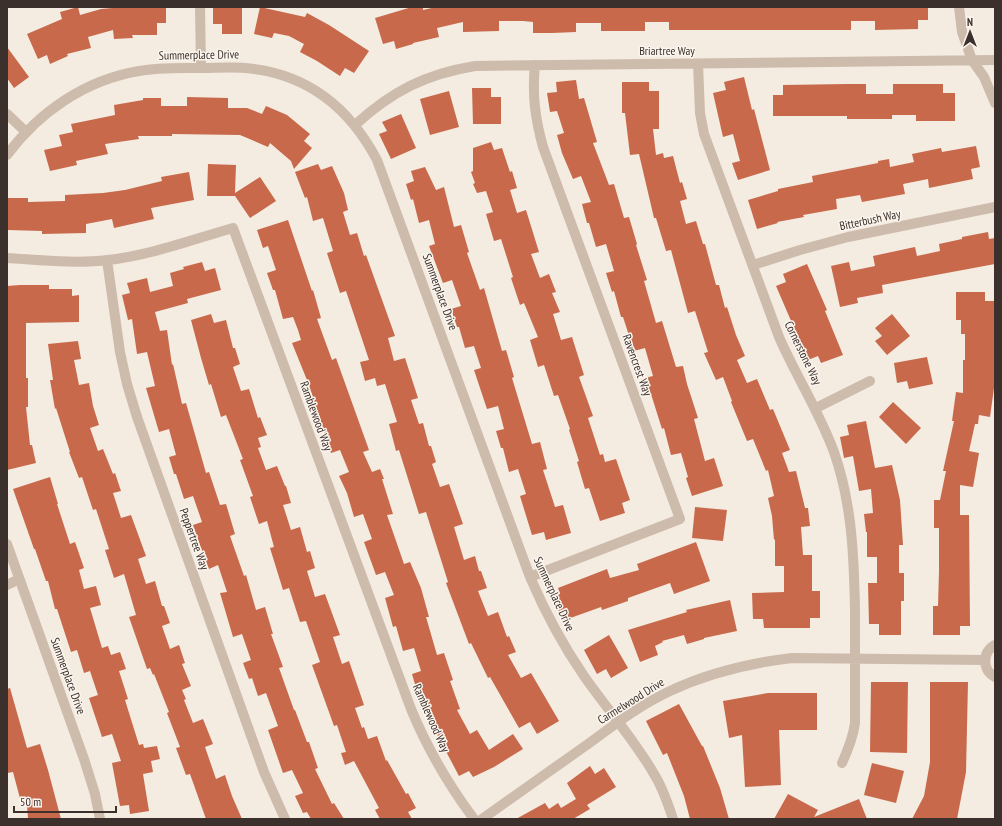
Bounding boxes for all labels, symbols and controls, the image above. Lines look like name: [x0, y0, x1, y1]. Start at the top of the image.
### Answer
north arrow: [950, 12, 990, 52]
text: N: [967, 15, 973, 29]
street label: Briartree Way: [639, 43, 695, 58]
street label: Summerplace Drive: [159, 46, 239, 63]
street label: Bitterbush Way: [838, 206, 902, 233]
street label: Summerplace Drive: [420, 251, 461, 332]
street label: Cornerstone Way: [782, 318, 826, 388]
street label: Ravencrest Way: [619, 332, 656, 398]
street label: Ramblewood Way: [297, 379, 336, 453]
street label: Peppertree Way: [176, 506, 213, 572]
street label: Summerplace Drive: [531, 554, 578, 633]
street label: Summerplace Drive: [48, 635, 89, 716]
street label: Carmelwood Drive: [595, 674, 667, 727]
street label: Ramblewood Way: [410, 681, 453, 755]
scale bar: [14, 788, 116, 814]
text: 50 m: [20, 794, 41, 809]

